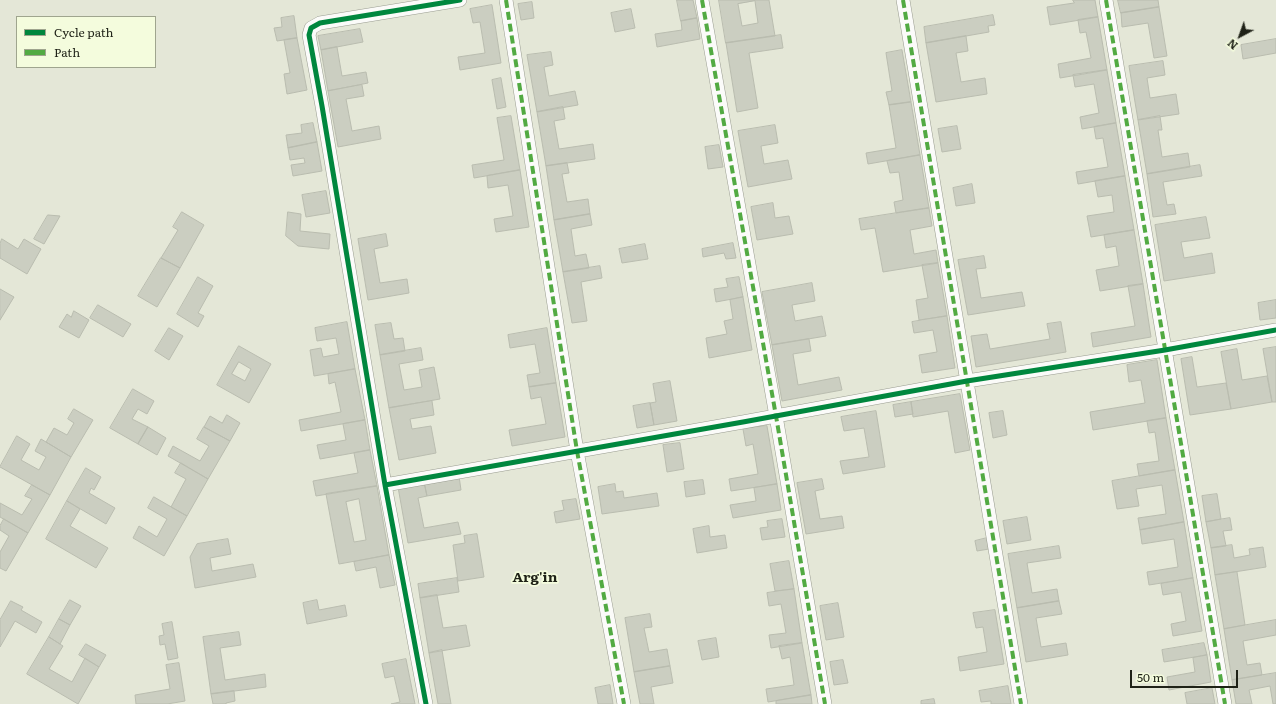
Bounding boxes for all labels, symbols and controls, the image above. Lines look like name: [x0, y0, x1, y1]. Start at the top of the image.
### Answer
legend: [16, 16, 156, 68]
north arrow: [1220, 16, 1260, 56]
text: Cycle path: [54, 23, 114, 41]
text: N: [1223, 36, 1241, 54]
text: Path: [54, 43, 80, 61]
district label: Arg'in: [513, 570, 557, 586]
scale bar: [1132, 662, 1240, 688]
text: 50 m: [1137, 668, 1164, 686]

